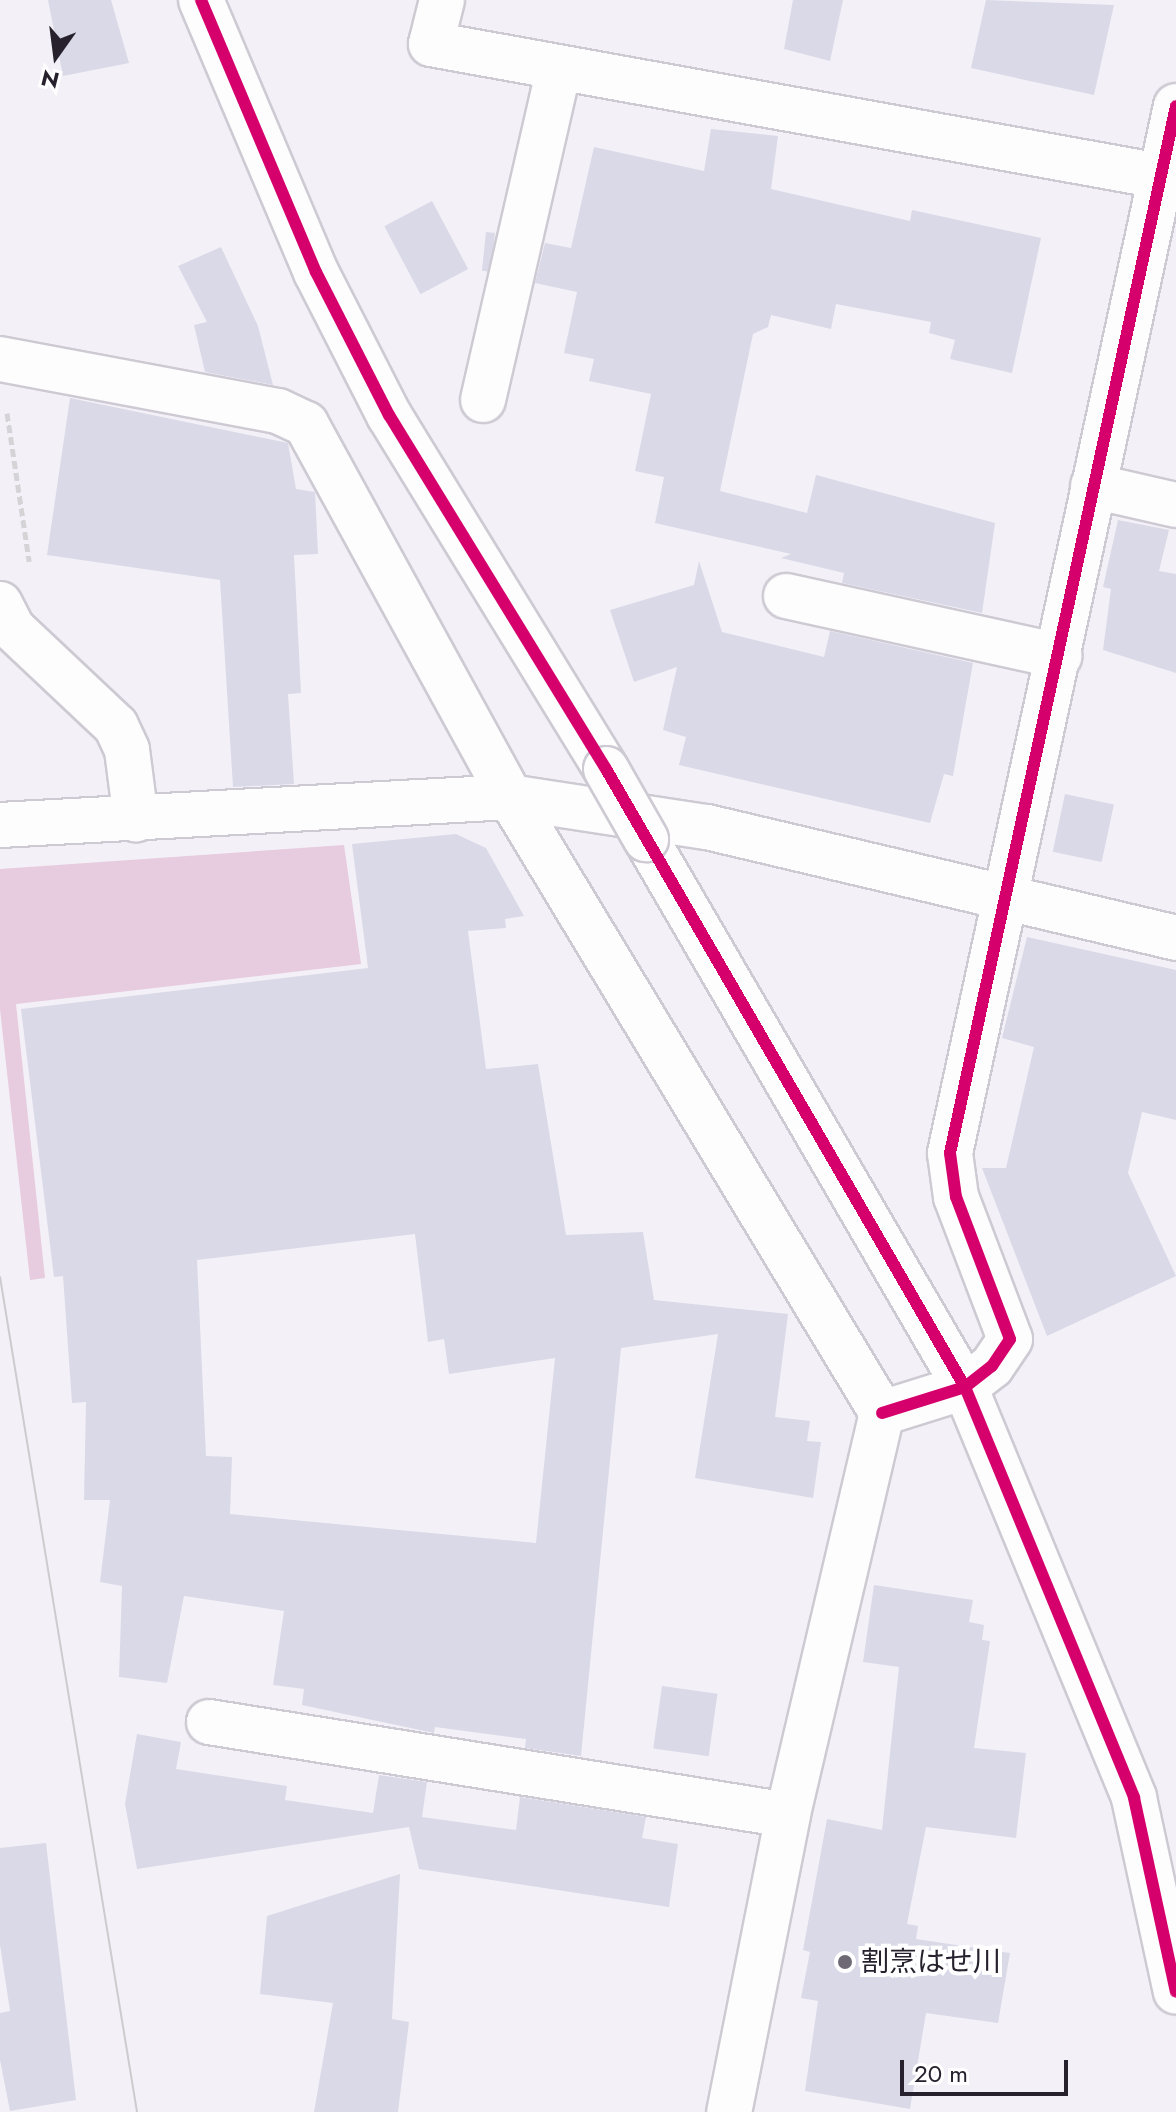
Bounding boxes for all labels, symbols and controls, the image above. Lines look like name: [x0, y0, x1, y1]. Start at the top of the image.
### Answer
north arrow: [16, 16, 96, 96]
text: N: [38, 62, 63, 97]
place label: 割烹はせ川: [861, 1945, 1001, 1979]
marker: 割烹はせ川: [836, 1953, 854, 1971]
scale bar: [904, 2044, 1072, 2094]
text: 20 m: [914, 2056, 968, 2091]

